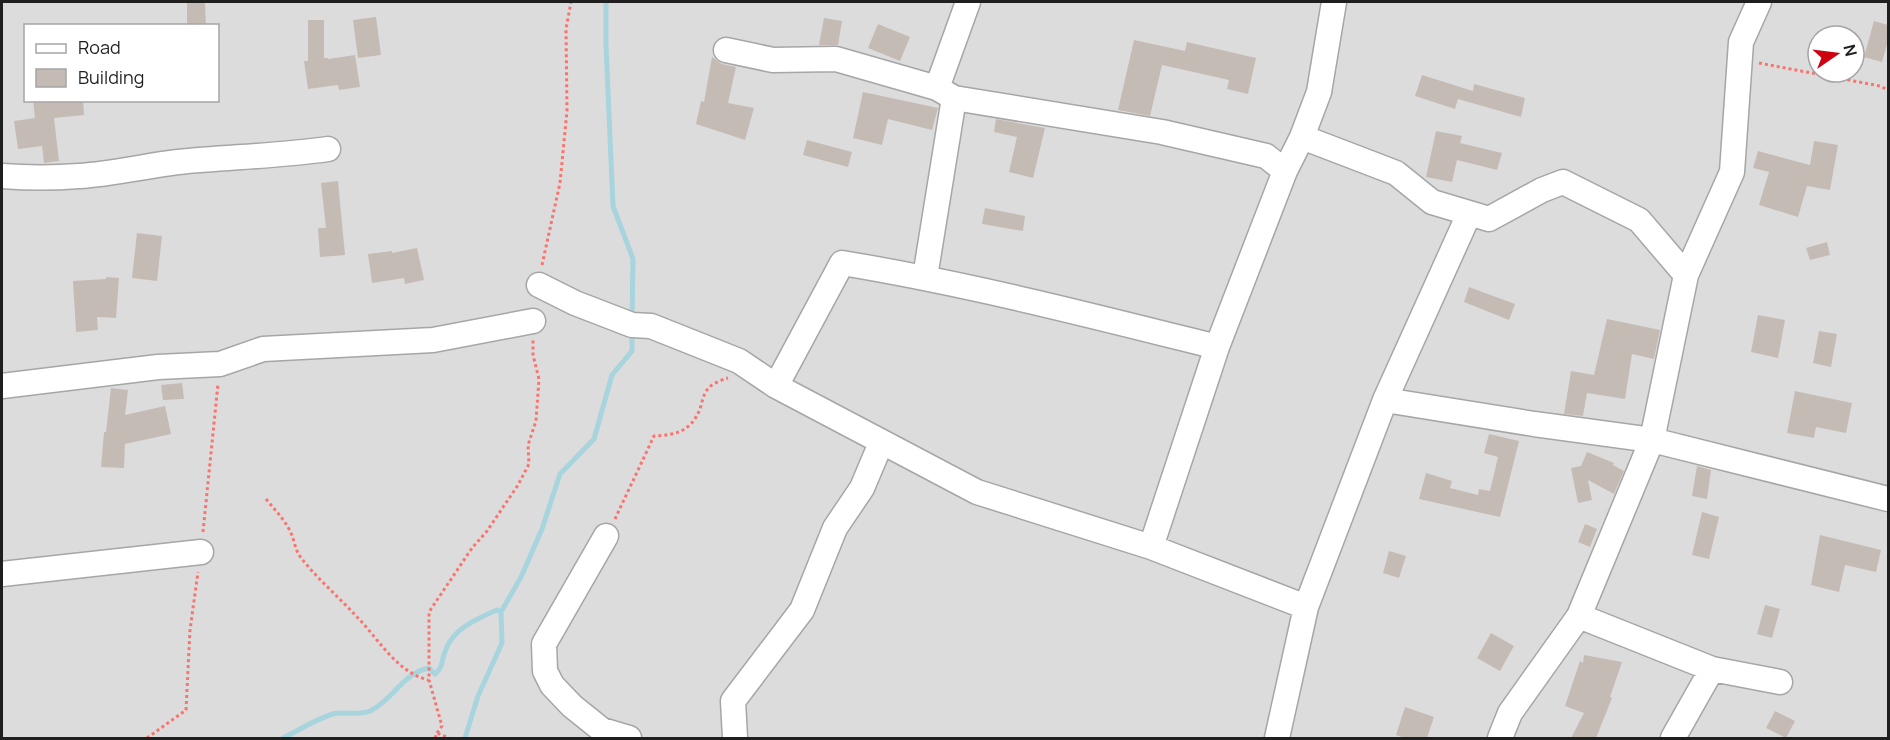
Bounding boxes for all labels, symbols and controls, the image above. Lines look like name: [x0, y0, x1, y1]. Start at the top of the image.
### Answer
legend: [24, 24, 219, 102]
north arrow: [1806, 24, 1866, 84]
text: Road: [78, 35, 121, 59]
text: N: [1838, 42, 1863, 59]
text: Building: [78, 65, 144, 89]

